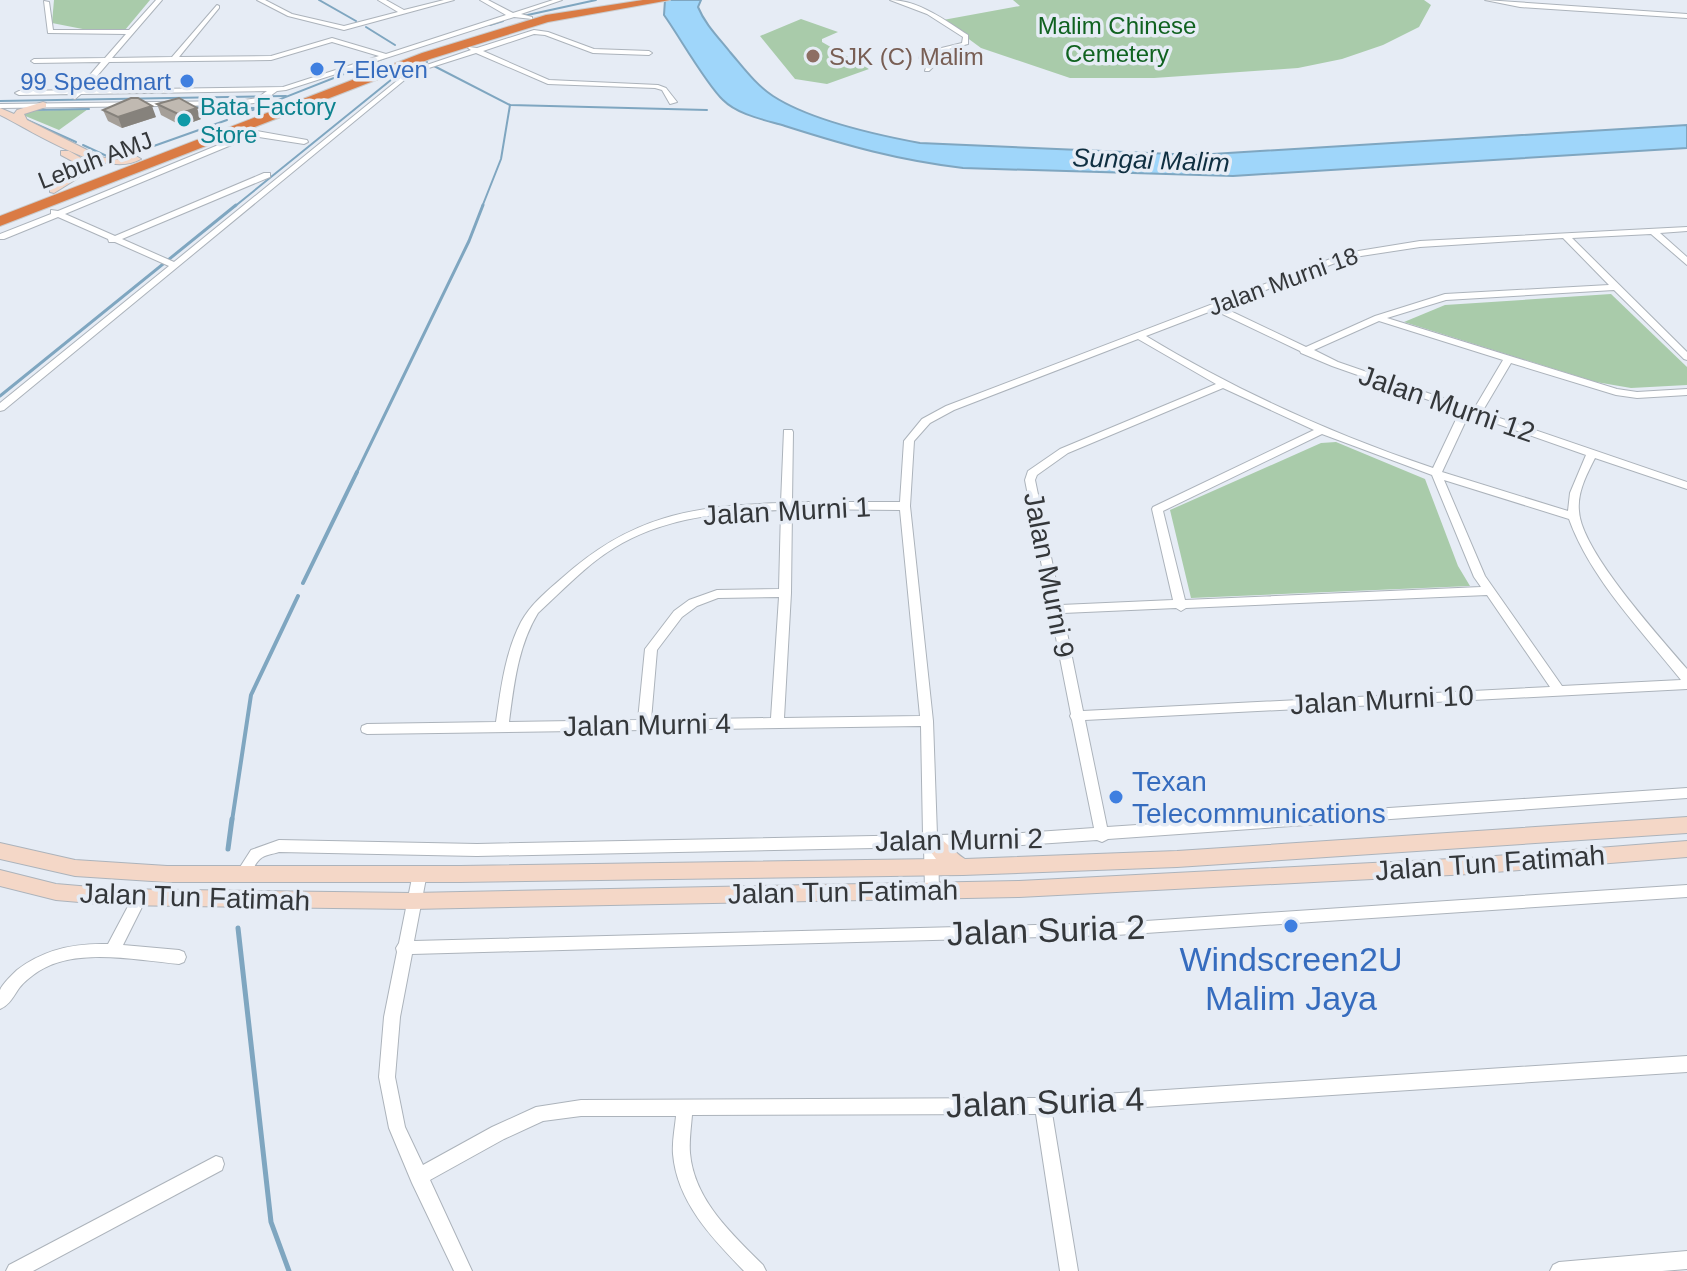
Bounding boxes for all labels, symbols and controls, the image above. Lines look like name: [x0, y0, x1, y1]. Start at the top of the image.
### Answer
park label: Malim Chinese Cemetery: [1038, 12, 1196, 67]
place label: SJK (C) Malim: [829, 43, 984, 70]
marker: SJK (C) Malim: [804, 47, 822, 65]
place label: 7-Eleven: [333, 56, 428, 83]
marker: 7-Eleven: [308, 60, 326, 78]
place label: 99 Speedmart: [20, 68, 171, 95]
marker: 99 Speedmart: [178, 72, 196, 90]
place label: Bata Factory Store: [200, 93, 336, 148]
marker: Bata Factory Store: [175, 111, 193, 129]
street label: Lebuh AMJ: [34, 126, 156, 194]
water label: Sungai Malim: [1072, 142, 1230, 178]
street label: Jalan Murni 18: [1204, 241, 1362, 321]
street label: Jalan Murni 12: [1355, 359, 1539, 449]
street label: Jalan Murni 9: [1018, 490, 1080, 660]
street label: Jalan Murni 1: [702, 491, 872, 531]
street label: Jalan Murni 10: [1289, 680, 1475, 720]
street label: Jalan Murni 4: [563, 708, 731, 742]
place label: Texan Telecommunications: [1132, 766, 1386, 829]
marker: Texan Telecommunications: [1107, 788, 1125, 806]
street label: Jalan Murni 2: [875, 823, 1043, 857]
street label: Jalan Tun Fatimah: [1374, 840, 1606, 886]
street label: Jalan Tun Fatimah: [728, 874, 958, 910]
street label: Jalan Tun Fatimah: [79, 877, 311, 917]
street label: Jalan Suria 2: [946, 908, 1146, 952]
marker: Windscreen2U Malim Jaya: [1282, 917, 1300, 935]
place label: Windscreen2U Malim Jaya: [1180, 940, 1402, 1017]
street label: Jalan Suria 4: [945, 1080, 1145, 1124]

